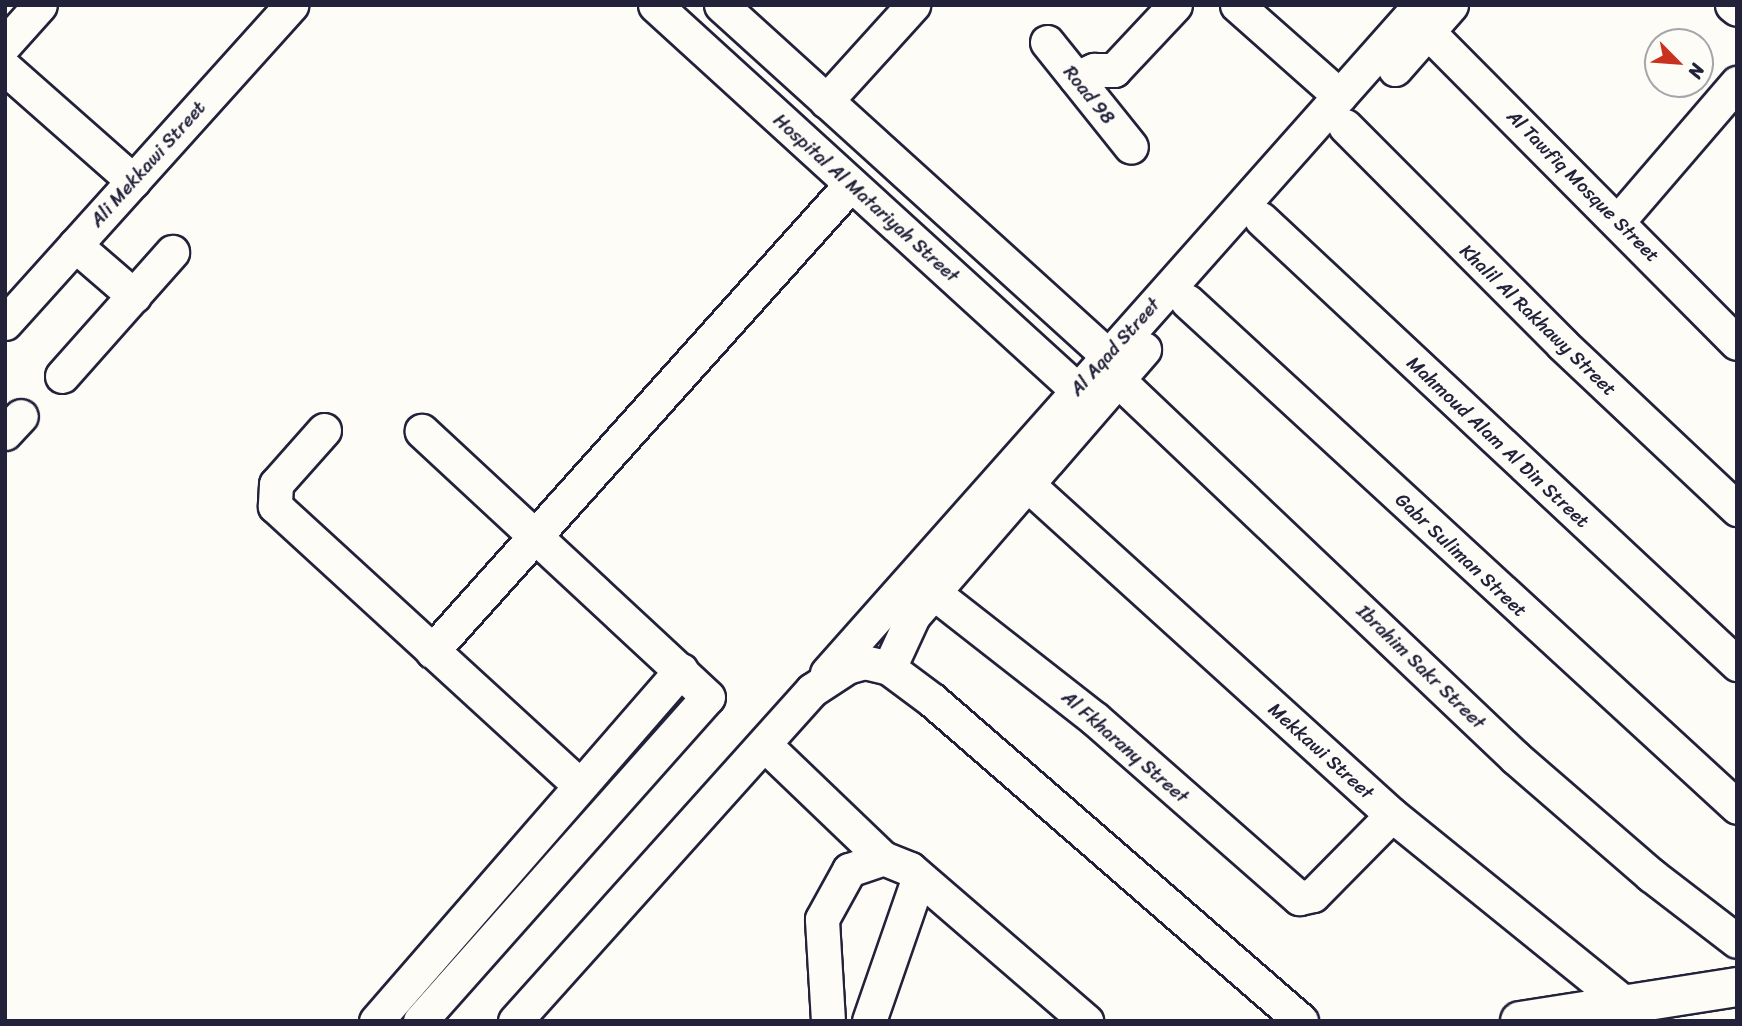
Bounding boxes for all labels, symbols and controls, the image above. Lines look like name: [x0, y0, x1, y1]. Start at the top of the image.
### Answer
north arrow: [1644, 28, 1714, 98]
text: N: [1679, 58, 1714, 84]
street label: Road 98: [1058, 61, 1120, 129]
street label: Ali Mekkawi Street: [85, 96, 211, 232]
street label: Al Tawfiq Mosque Street: [1502, 105, 1664, 267]
street label: Hospital Al Matariyah Street: [768, 108, 964, 288]
street label: Khalil Al Rakhawy Street: [1455, 239, 1621, 401]
street label: Al Aqad Street: [1065, 293, 1165, 401]
street label: Mahmoud Alam Al Din Street: [1402, 351, 1594, 533]
street label: Gabr Suliman Street: [1390, 488, 1532, 622]
street label: Ibrahim Sakr Street: [1352, 600, 1490, 734]
street label: Al Fkharany Street: [1057, 686, 1193, 808]
street label: Mekkawi Street: [1264, 698, 1378, 804]

